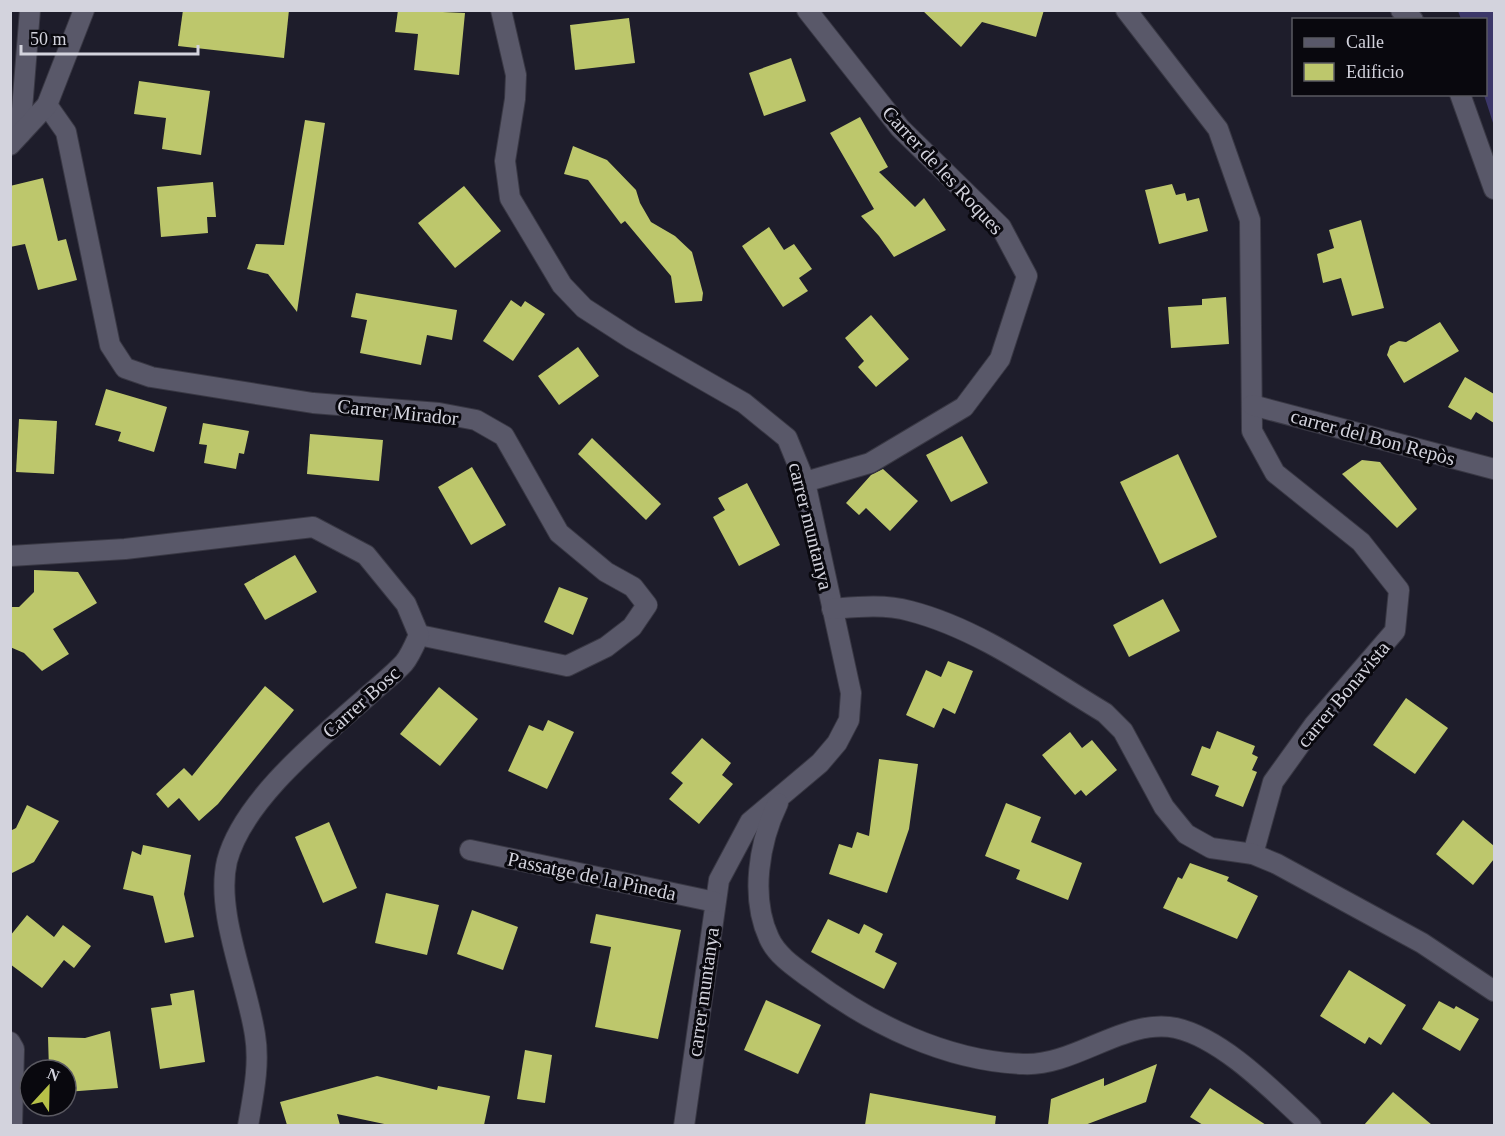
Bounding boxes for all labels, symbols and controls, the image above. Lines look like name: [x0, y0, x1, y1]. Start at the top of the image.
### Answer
scale bar: [21, 18, 198, 56]
legend: [1292, 18, 1487, 96]
text: 50 m: [30, 29, 67, 49]
text: Calle: [1346, 32, 1384, 52]
text: Edificio: [1346, 62, 1404, 82]
street label: Carrer de les Roques: [877, 101, 1008, 239]
street label: Carrer Mirador: [336, 395, 460, 429]
street label: carrer del Bon Repòs: [1288, 404, 1458, 471]
street label: carrer muntanya: [784, 460, 837, 592]
street label: carrer Bonavista: [1292, 636, 1394, 751]
street label: Carrer Bosc: [318, 662, 404, 742]
street label: Passatge de la Pineda: [506, 847, 678, 906]
street label: carrer muntanya: [683, 926, 724, 1058]
north arrow: [18, 1058, 78, 1118]
text: N: [45, 1065, 62, 1085]

